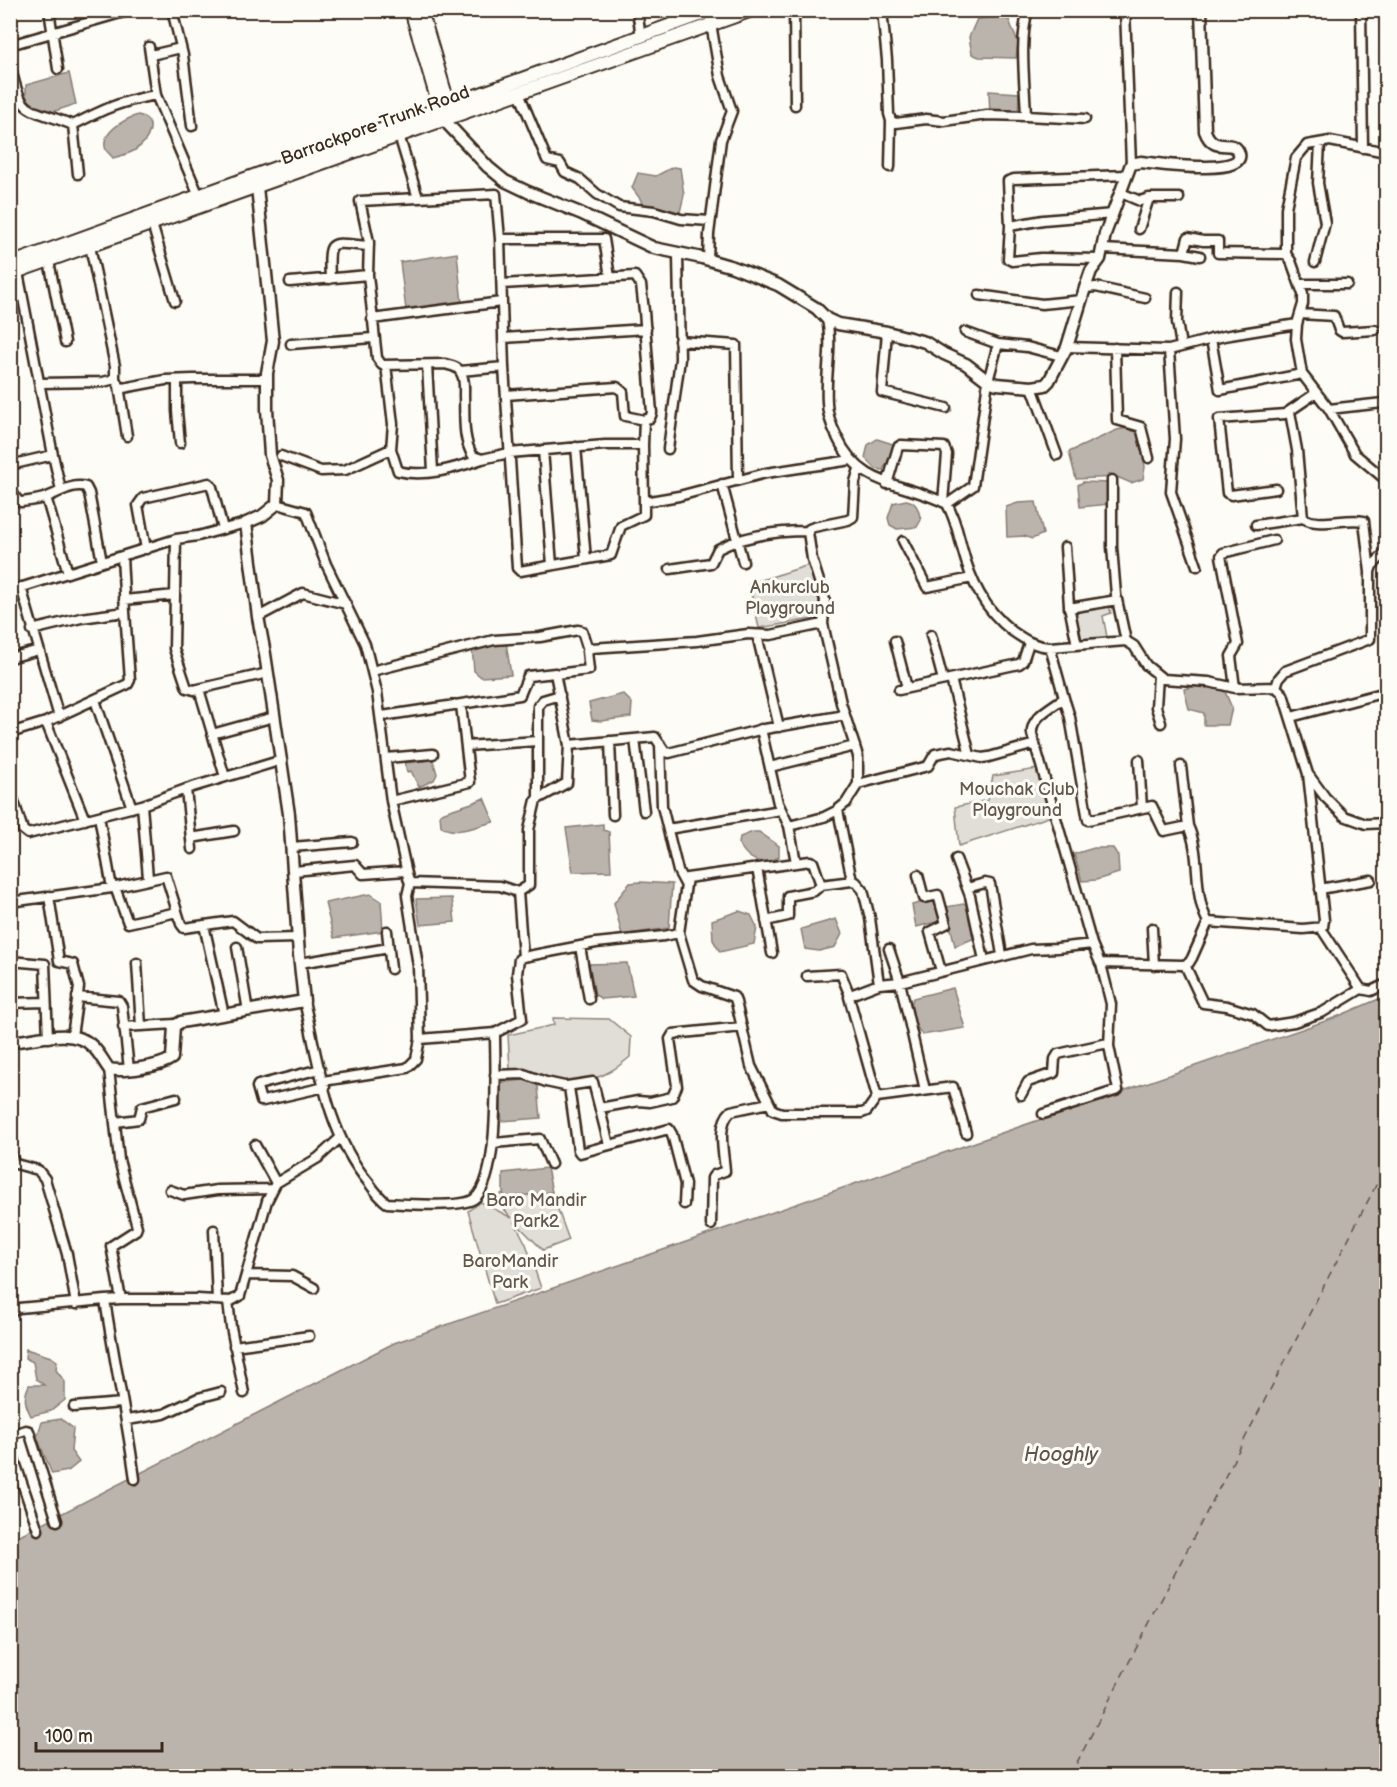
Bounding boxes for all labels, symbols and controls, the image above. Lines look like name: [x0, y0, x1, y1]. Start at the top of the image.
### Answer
street label: Barrackpore Trunk Road: [278, 82, 472, 169]
park label: Ankurclub Playground: [745, 577, 835, 619]
park label: Mouchak Club Playground: [959, 779, 1075, 821]
park label: Baro Mandir Park2: [486, 1190, 587, 1232]
park label: BaroMandir Park: [462, 1251, 558, 1293]
water label: Hooghly: [1024, 1443, 1099, 1467]
scale bar: [36, 1715, 162, 1753]
text: 100 m: [45, 1726, 93, 1747]

